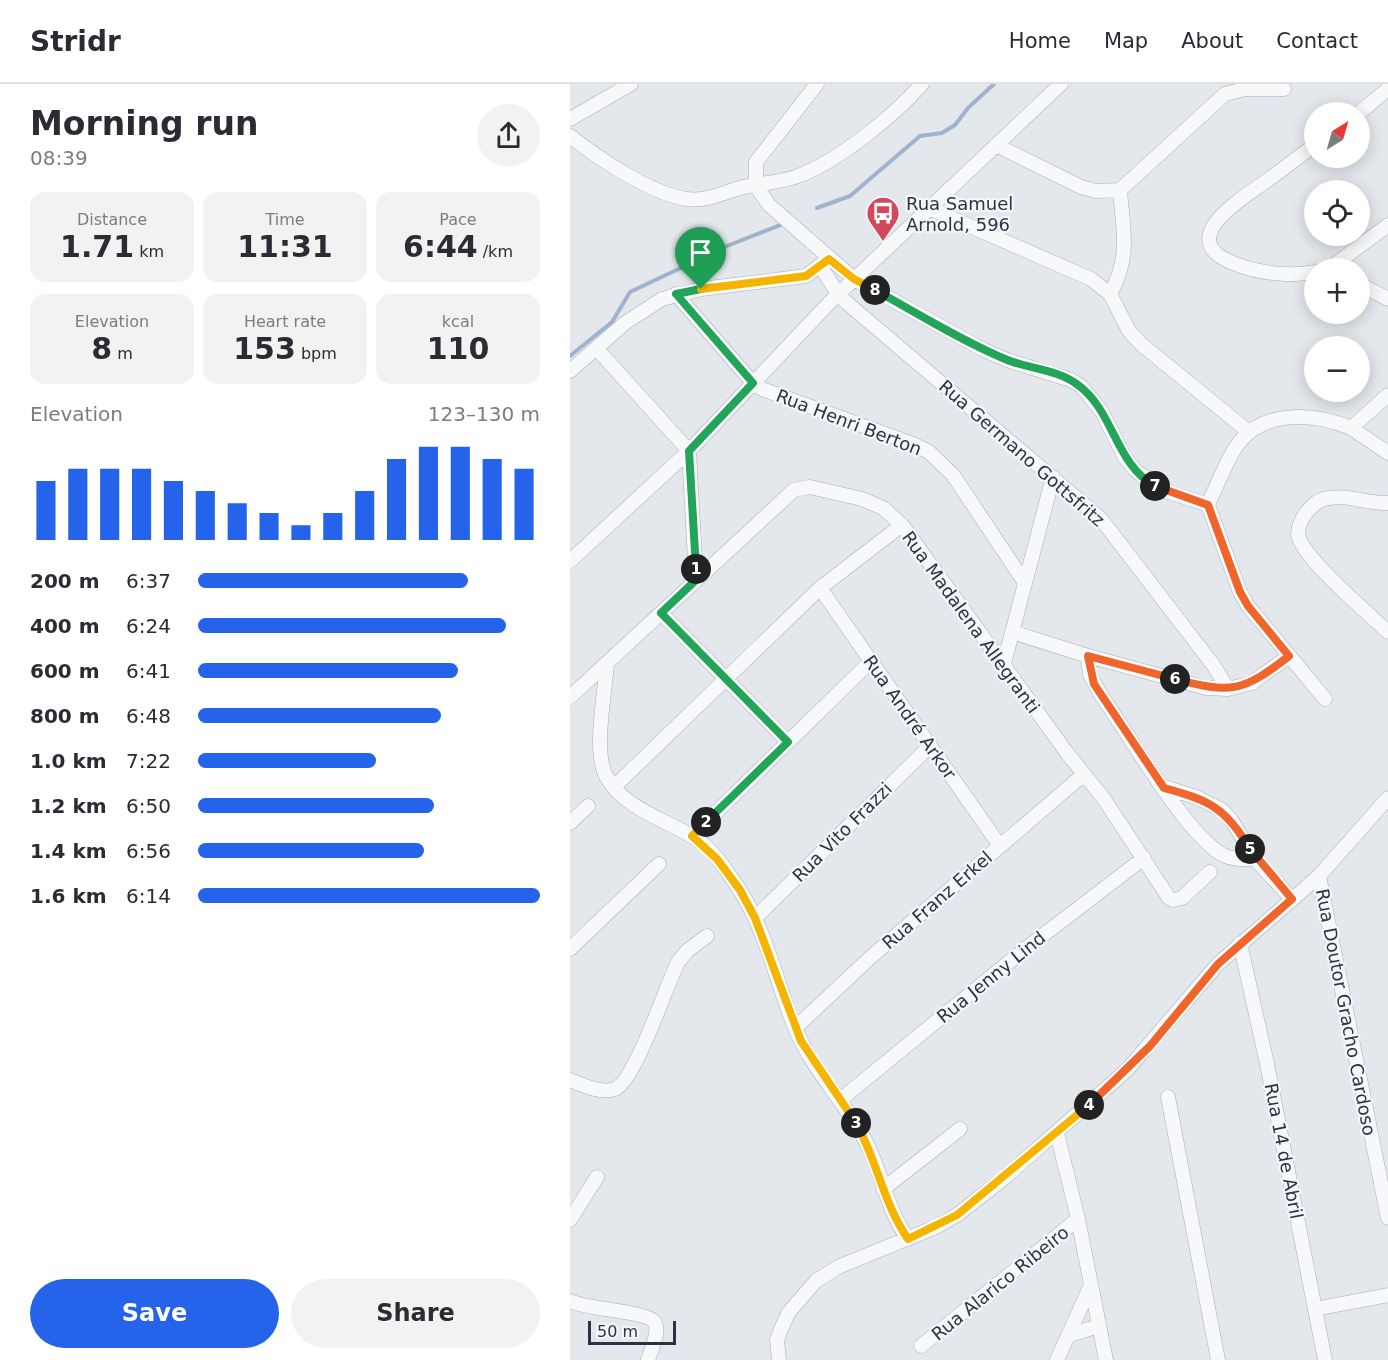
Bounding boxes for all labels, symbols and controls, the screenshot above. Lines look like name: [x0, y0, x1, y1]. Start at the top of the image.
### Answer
text: Stridr: [30, 25, 121, 58]
text: Home: [1009, 29, 1071, 53]
text: Map: [1104, 29, 1148, 53]
text: About: [1181, 29, 1243, 53]
text: Contact: [1276, 29, 1358, 53]
north arrow: [1304, 102, 1370, 168]
map controls: [1304, 102, 1370, 402]
text: Morning run: [30, 104, 258, 143]
button: share: [477, 104, 540, 167]
text: 08:39: [30, 146, 88, 170]
button: locate: [1304, 180, 1370, 246]
place label: Rua Samuel Arnold, 596: [906, 193, 1013, 235]
bus stop icon: Rua Samuel Arnold, 596: [865, 195, 901, 242]
text: Distance: [77, 210, 147, 229]
text: Time: [265, 210, 305, 229]
text: Pace: [439, 210, 477, 229]
pin: [675, 227, 726, 289]
text: 1.71: [60, 229, 134, 264]
text: 11:31: [237, 229, 333, 264]
text: 6:44: [403, 229, 478, 264]
icon: arrive: [684, 236, 717, 269]
text: km: [134, 242, 164, 261]
text: /km: [478, 242, 513, 261]
button: +: [1304, 258, 1370, 324]
pin: 8: [860, 275, 890, 305]
text: 8: [869, 280, 881, 299]
text: Elevation: [75, 312, 149, 331]
text: Heart rate: [244, 312, 326, 331]
text: kcal: [442, 312, 474, 331]
text: 8: [91, 331, 112, 366]
text: 153: [233, 331, 296, 366]
text: 110: [427, 331, 489, 366]
button: −: [1304, 336, 1370, 402]
text: m: [112, 344, 133, 363]
text: bpm: [296, 344, 337, 363]
street label: Rua Germano Gottsfritz: [935, 375, 1109, 531]
street label: Rua Henri Berton: [773, 385, 925, 459]
text: Elevation: [30, 402, 123, 426]
text: 123–130 m: [428, 402, 540, 426]
pin: 7: [1140, 471, 1170, 501]
text: 7: [1149, 476, 1161, 495]
street label: Rua Madalena Allegranti: [898, 527, 1044, 717]
pin: 1: [681, 554, 711, 584]
text: 1: [690, 559, 702, 578]
text: 200 m: [30, 569, 100, 593]
text: 6:37: [126, 569, 171, 593]
text: 400 m: [30, 614, 100, 638]
text: 6:24: [126, 614, 171, 638]
street label: Rua André Arkor: [859, 651, 961, 784]
text: 600 m: [30, 659, 100, 683]
text: 6:41: [126, 659, 171, 683]
pin: 6: [1160, 664, 1190, 694]
text: 6: [1169, 669, 1181, 688]
text: 800 m: [30, 704, 100, 728]
text: 6:48: [126, 704, 171, 728]
text: 1.0 km: [30, 749, 107, 773]
text: 7:22: [126, 749, 171, 773]
street label: Rua Vito Frazzi: [788, 778, 896, 886]
text: 1.2 km: [30, 794, 107, 818]
text: 6:50: [126, 794, 171, 818]
pin: 2: [691, 807, 721, 837]
text: 2: [700, 812, 712, 831]
pin: 5: [1235, 834, 1265, 864]
text: 1.4 km: [30, 839, 107, 863]
text: 6:56: [126, 839, 171, 863]
text: 5: [1244, 839, 1256, 858]
street label: Rua Franz Erkel: [878, 847, 996, 953]
text: 1.6 km: [30, 884, 107, 908]
text: 6:14: [126, 884, 171, 908]
street label: Rua Doutor Gracho Cardoso: [1312, 887, 1380, 1137]
street label: Rua Jenny Lind: [933, 927, 1049, 1027]
street label: Rua 14 de Abril: [1261, 1081, 1307, 1221]
pin: 4: [1074, 1090, 1104, 1120]
text: 4: [1083, 1095, 1095, 1114]
pin: 3: [841, 1108, 871, 1138]
text: 3: [850, 1113, 862, 1132]
street label: Rua Alarico Ribeiro: [927, 1221, 1073, 1345]
button: Save: [30, 1279, 279, 1348]
button: Share: [291, 1279, 540, 1348]
scale bar: [588, 1318, 676, 1346]
text: 50 m: [597, 1322, 638, 1341]

